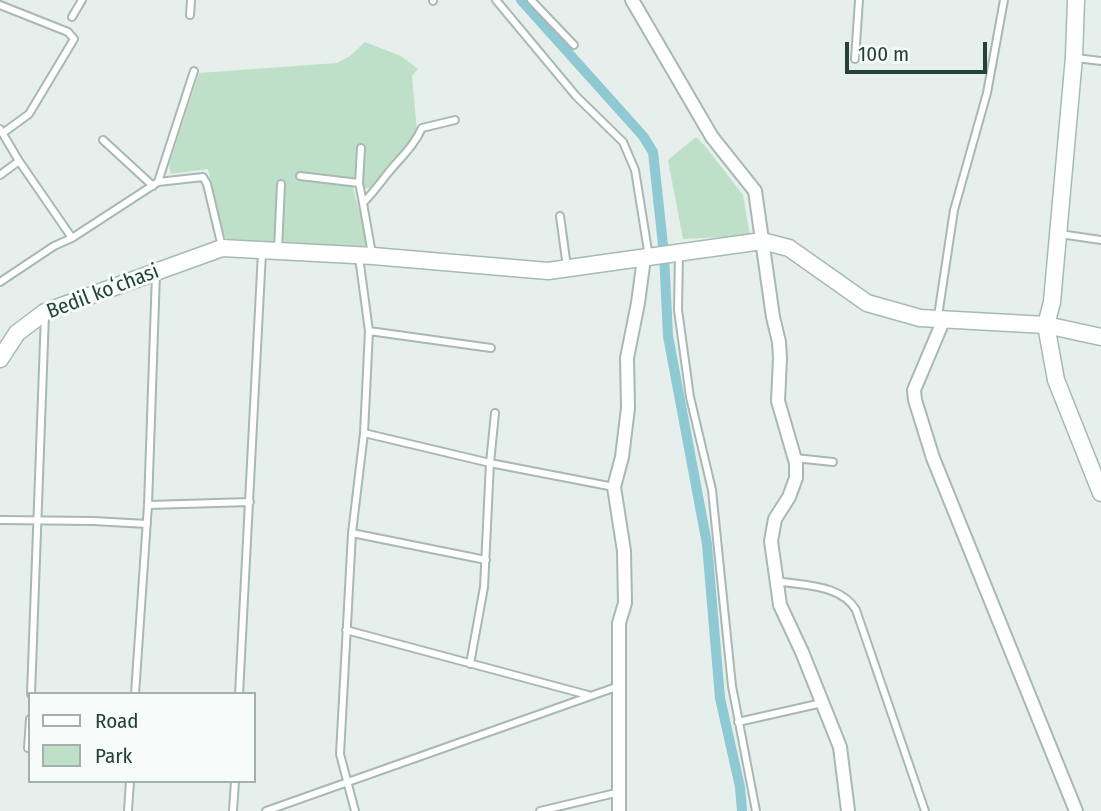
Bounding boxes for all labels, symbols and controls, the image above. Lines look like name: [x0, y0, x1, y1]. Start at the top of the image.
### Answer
scale bar: [849, 28, 991, 72]
text: 100 m: [858, 41, 909, 67]
street label: Bedil koʻchasi: [43, 259, 163, 325]
legend: [28, 692, 256, 783]
text: Road: [95, 708, 139, 734]
text: Park: [95, 743, 132, 769]

